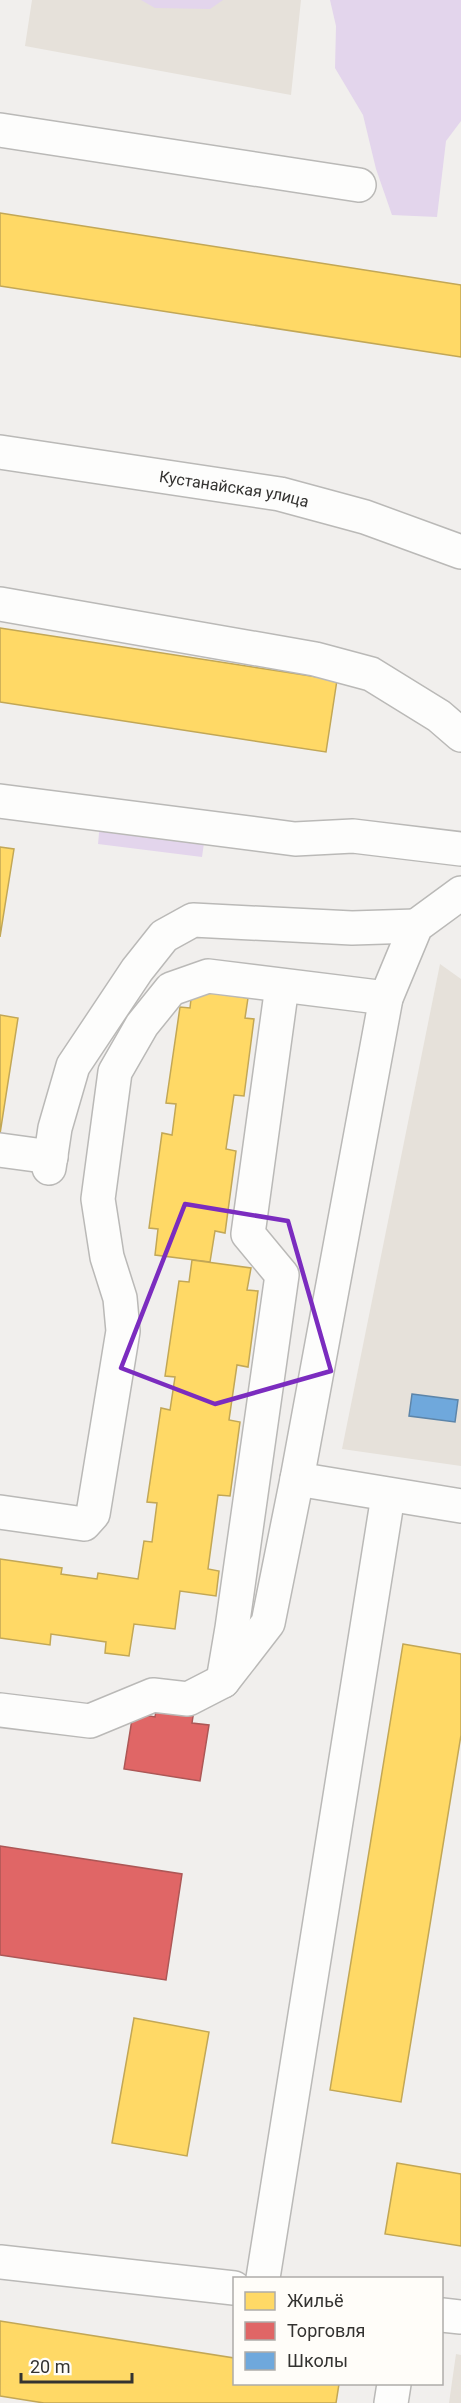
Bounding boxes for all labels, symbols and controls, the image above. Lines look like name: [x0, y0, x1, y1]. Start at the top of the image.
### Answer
street label: Кустанайская улица: [158, 467, 311, 511]
legend: [233, 2277, 443, 2385]
text: Жильё: [287, 2290, 343, 2311]
text: Торговля: [287, 2320, 365, 2341]
scale bar: [21, 2346, 132, 2384]
text: Школы: [287, 2350, 348, 2371]
text: 20 m: [30, 2356, 70, 2377]

